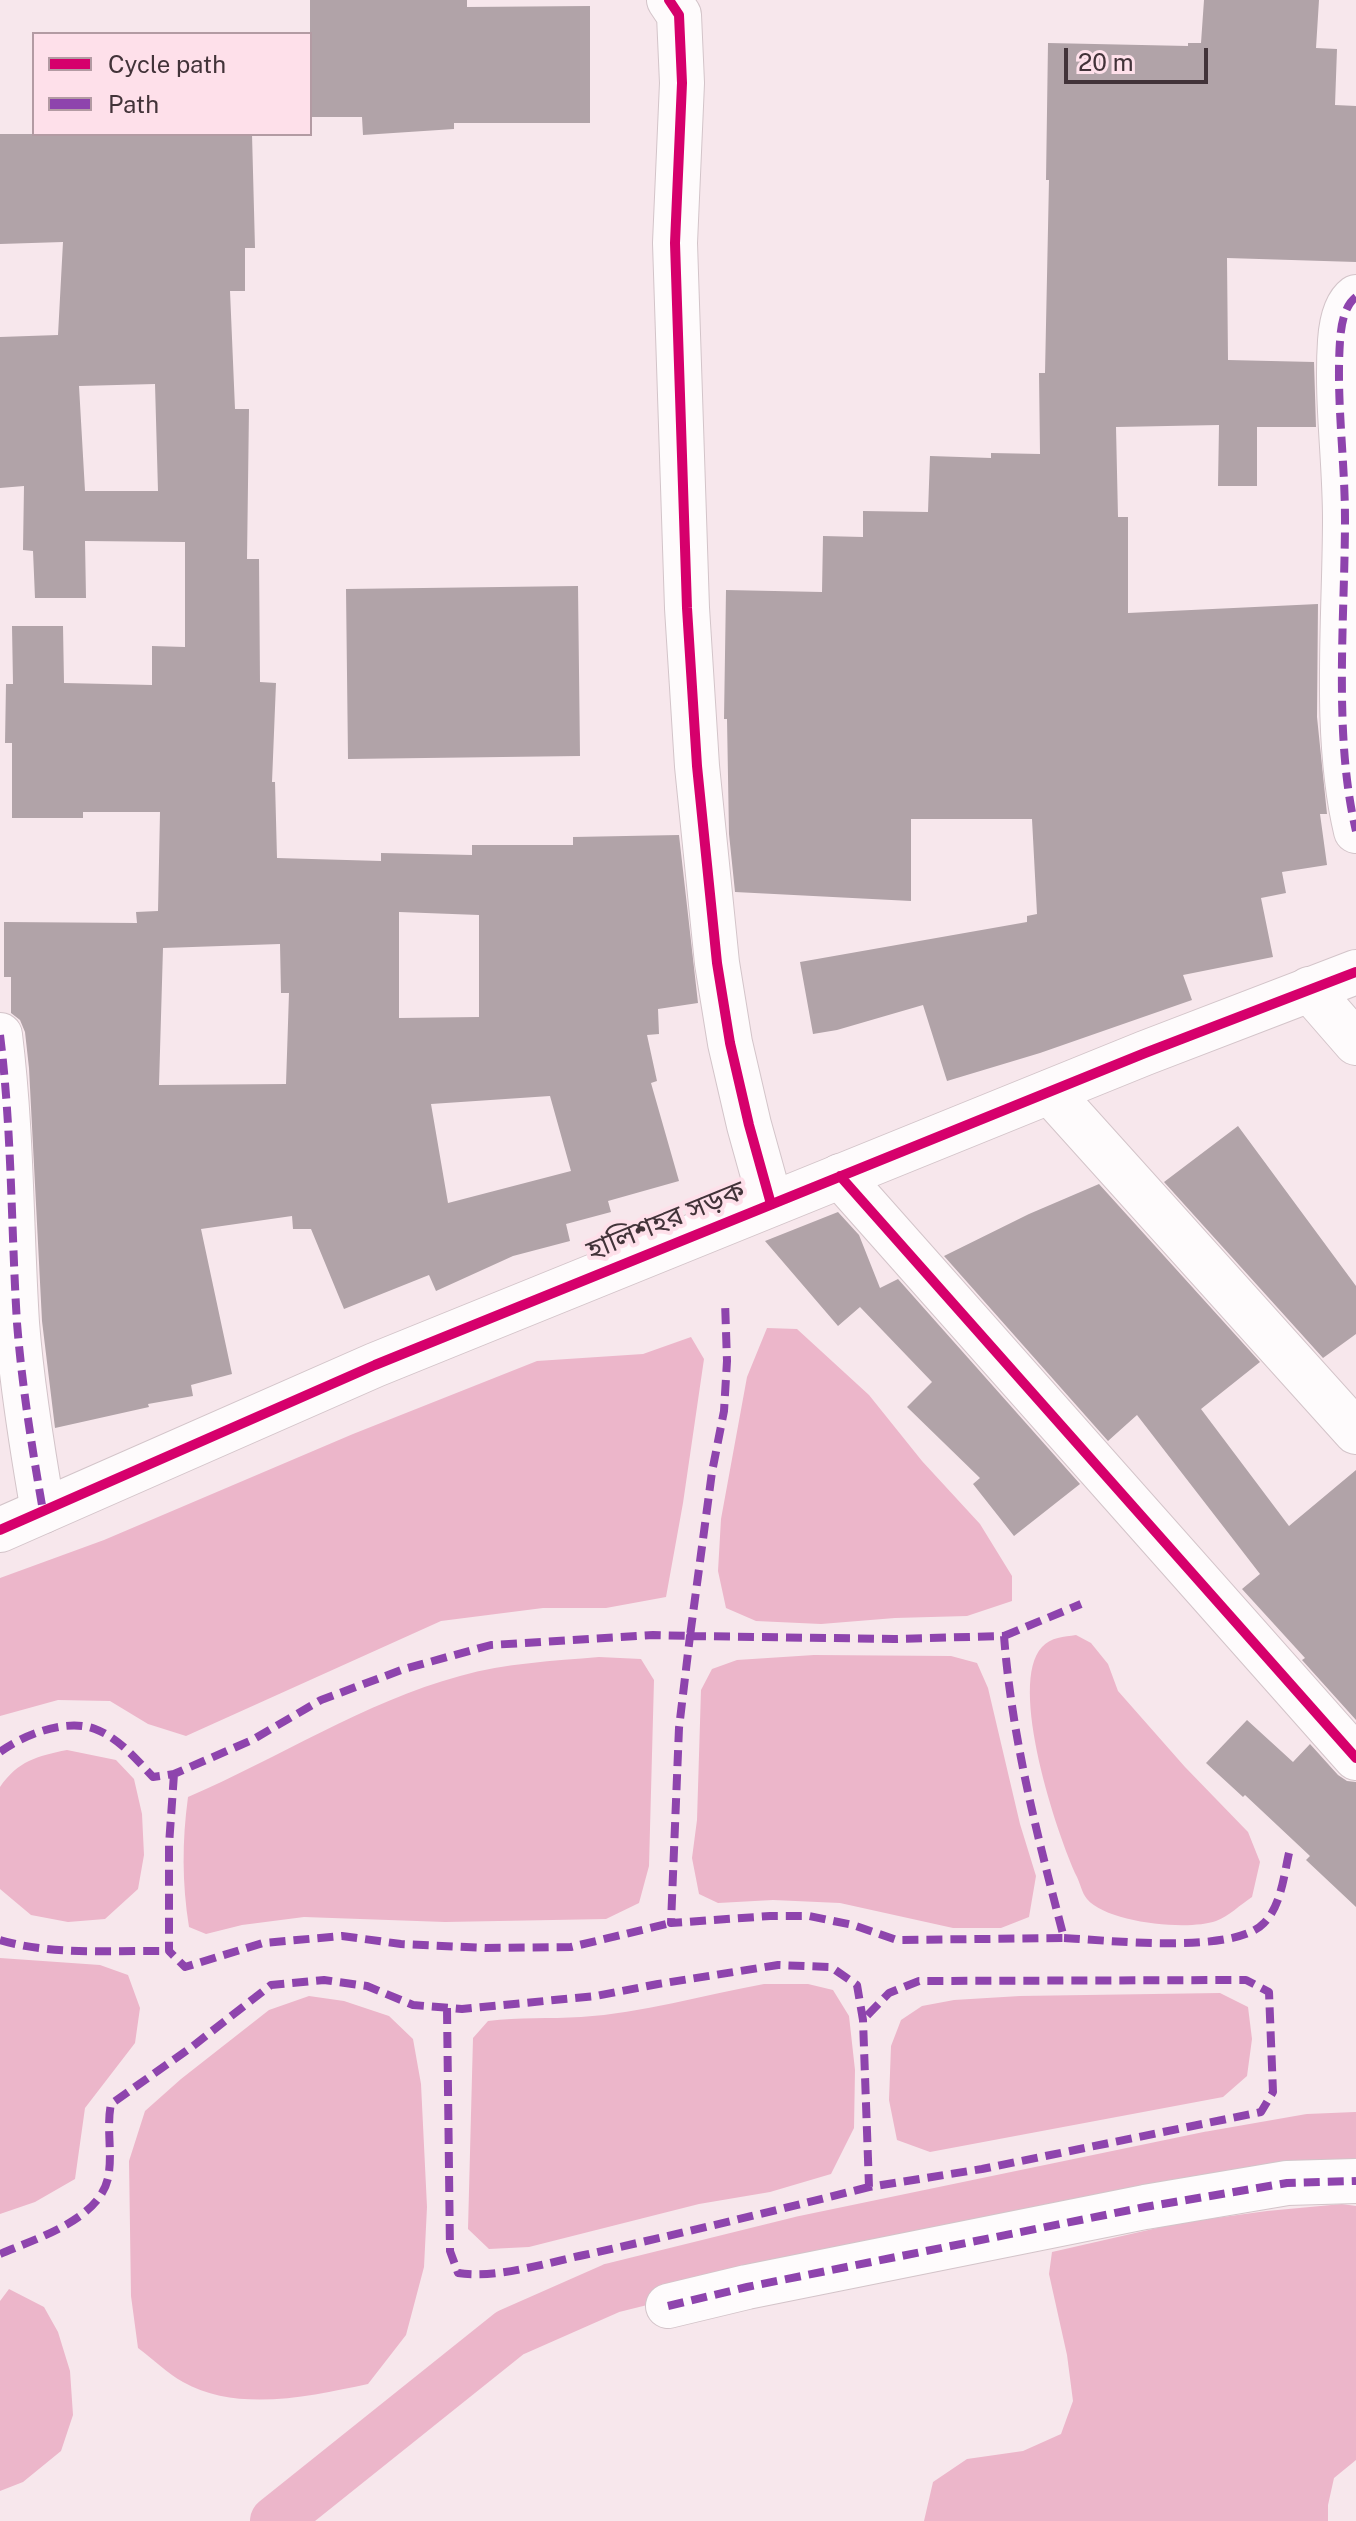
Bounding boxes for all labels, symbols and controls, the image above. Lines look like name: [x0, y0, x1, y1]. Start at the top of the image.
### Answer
legend: [32, 32, 312, 136]
scale bar: [1068, 32, 1212, 82]
text: 20 m: [1078, 48, 1134, 76]
text: Cycle path: [108, 50, 226, 78]
text: Path: [108, 90, 159, 118]
street label: হালিশহর সড়ক: [582, 1174, 750, 1268]

